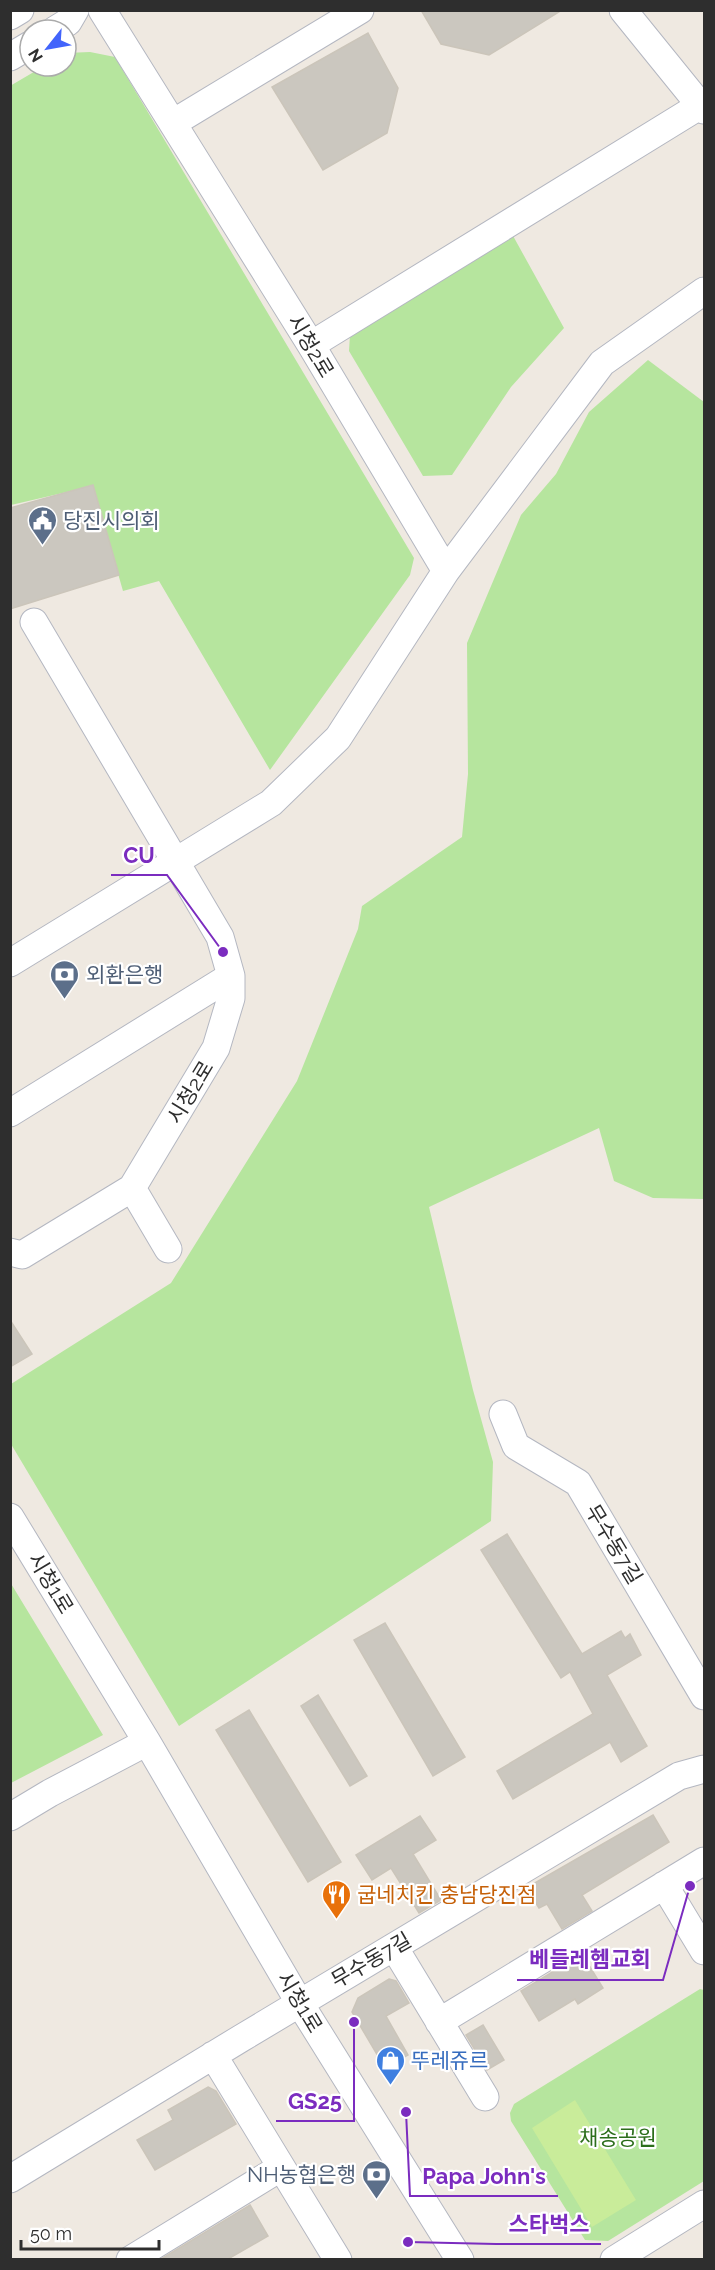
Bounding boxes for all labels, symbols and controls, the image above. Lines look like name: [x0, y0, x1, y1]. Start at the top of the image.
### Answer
north arrow: [18, 18, 78, 78]
text: N: [24, 45, 47, 66]
street label: 시청2로: [283, 310, 339, 382]
public building icon: 당진시의회: [26, 504, 58, 546]
place label: 당진시의회: [63, 508, 160, 533]
callout: CU: [111, 835, 167, 875]
text: CU: [123, 842, 155, 868]
bank icon: 외환은행: [49, 958, 81, 1000]
place label: 외환은행: [86, 962, 163, 987]
street label: 시청2로: [162, 1056, 218, 1128]
street label: 무수동7길: [580, 1500, 648, 1588]
street label: 시청1로: [23, 1548, 79, 1618]
restaurant icon: 굽네치킨 충남당진점: [320, 1878, 352, 1920]
place label: 굽네치킨 충남당진점: [357, 1882, 536, 1907]
street label: 무수동7길: [326, 1927, 416, 1993]
callout: 베들레헴교회: [517, 1940, 663, 1980]
text: 베들레헴교회: [529, 1946, 651, 1972]
street label: 시청1로: [272, 1967, 328, 2037]
shop icon: 뚜레쥬르: [374, 2044, 406, 2086]
place label: 뚜레쥬르: [411, 2048, 488, 2073]
callout: GS25: [276, 2081, 354, 2121]
text: GS25: [288, 2088, 342, 2114]
park label: 채송공원: [579, 2125, 657, 2150]
callout: Papa John's: [410, 2156, 558, 2196]
bank icon: NH농협은행: [361, 2158, 393, 2200]
place label: NH농협은행: [247, 2162, 356, 2187]
text: Papa John's: [422, 2163, 546, 2189]
callout: 스타벅스: [496, 2204, 601, 2244]
text: 스타벅스: [509, 2211, 589, 2237]
scale bar: [21, 2213, 159, 2251]
text: 50 m: [30, 2223, 72, 2244]

